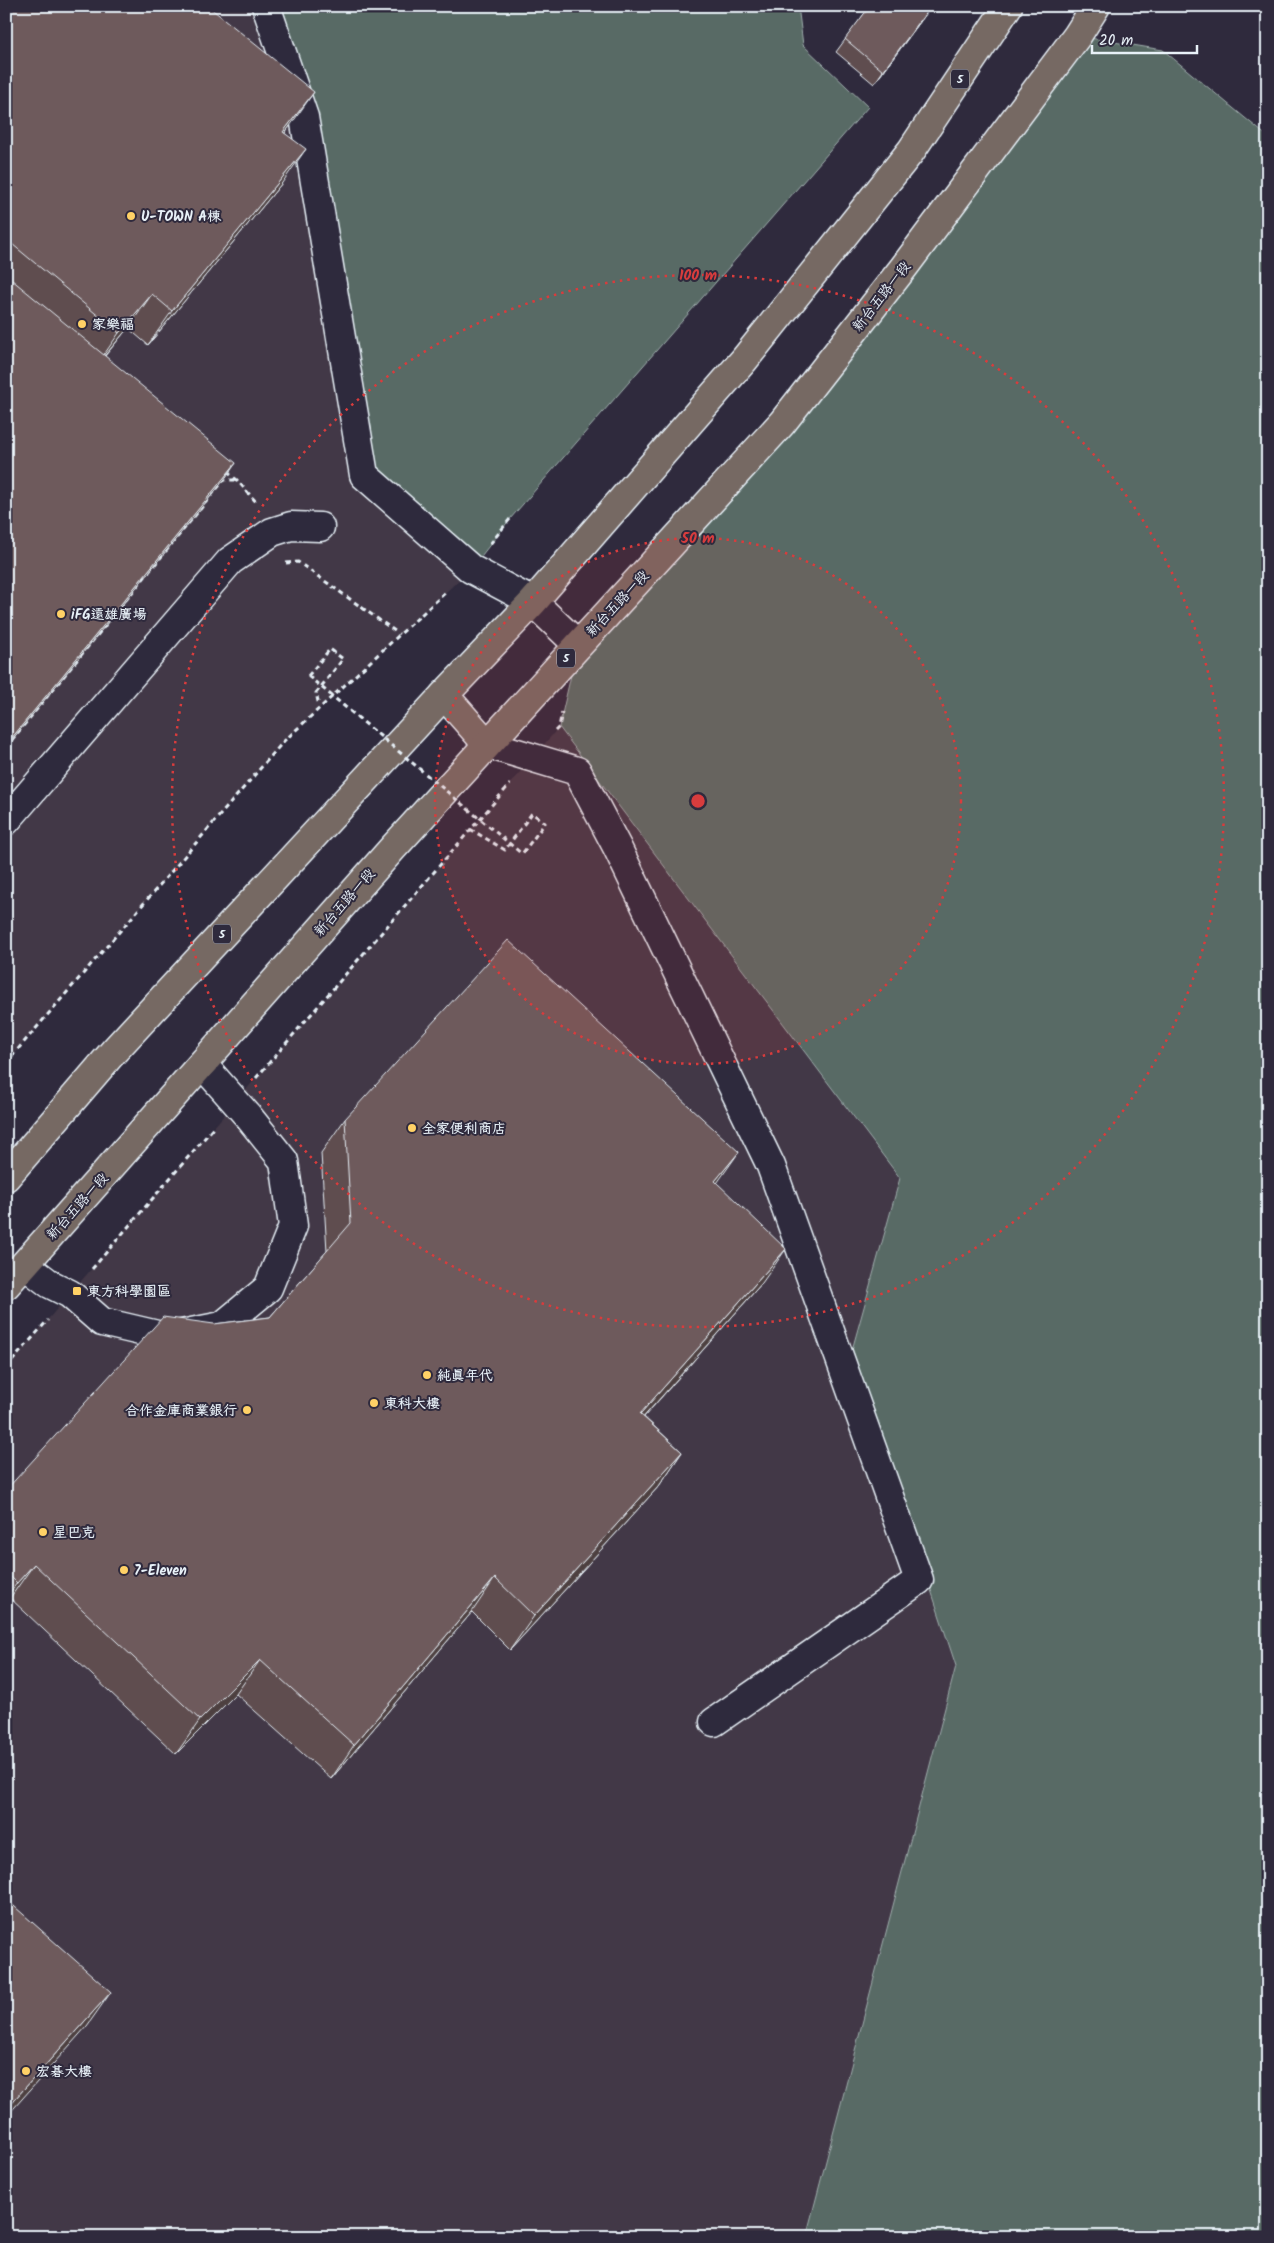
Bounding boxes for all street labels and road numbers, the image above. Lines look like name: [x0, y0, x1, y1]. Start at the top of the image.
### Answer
road number: 5: [951, 70, 969, 88]
street label: 新台五路一段: [847, 257, 916, 336]
street label: 新台五路一段: [581, 565, 654, 642]
road number: 5: [557, 648, 575, 668]
street label: 新台五路一段: [309, 864, 381, 942]
road number: 5: [213, 924, 231, 944]
street label: 新台五路一段: [41, 1168, 114, 1245]

